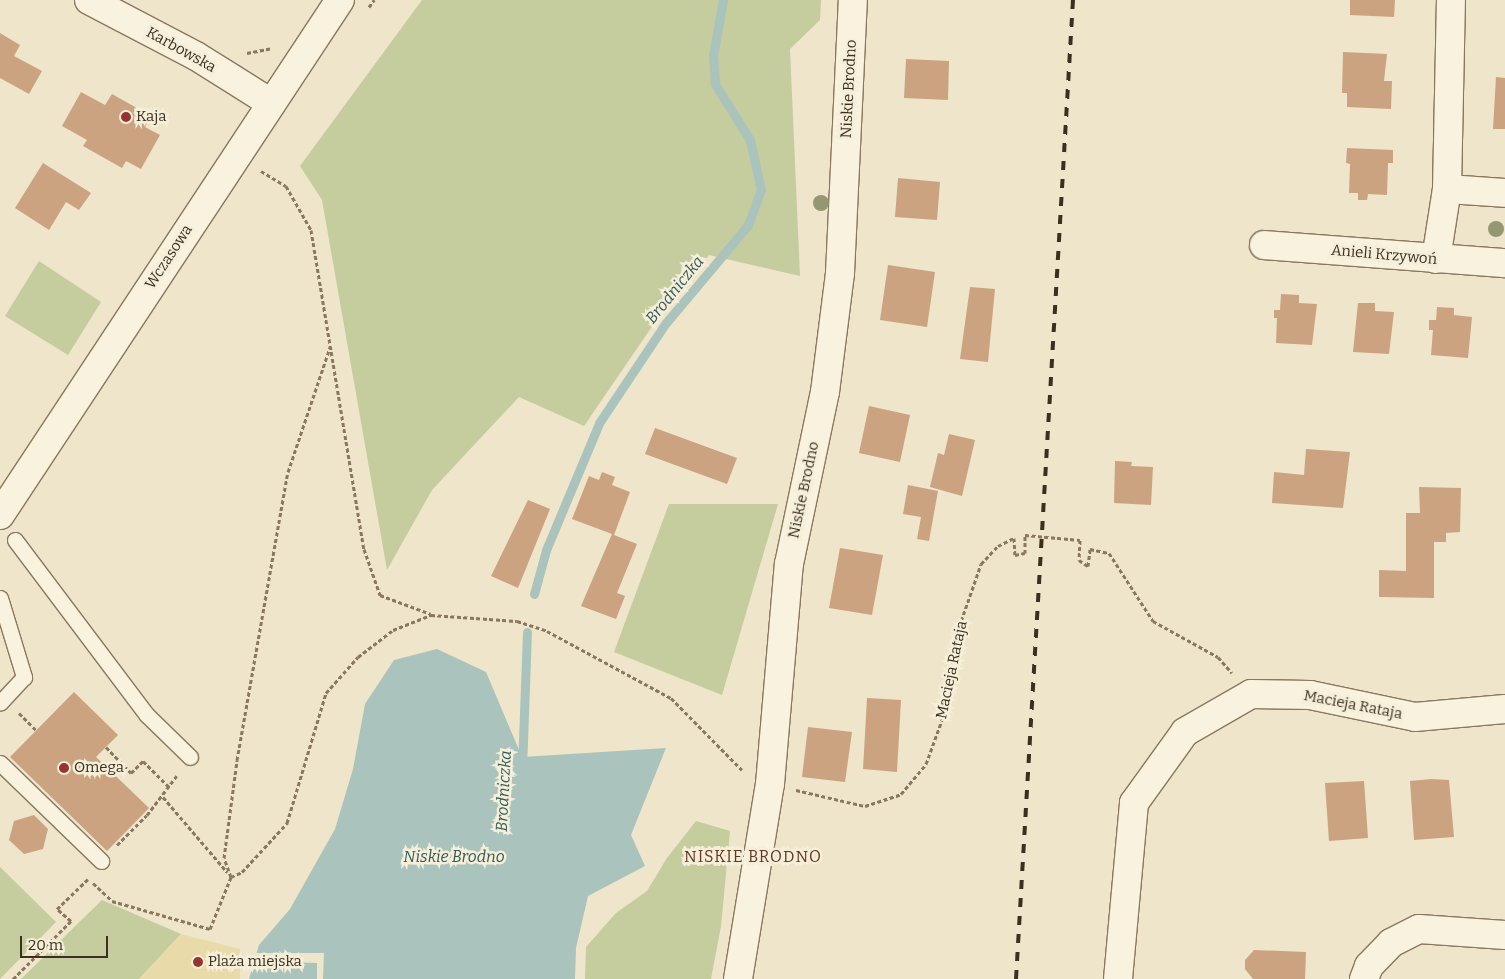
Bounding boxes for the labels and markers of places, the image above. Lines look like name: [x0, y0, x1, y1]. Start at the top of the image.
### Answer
place label: Kaja: [136, 108, 166, 126]
marker: Kaja: [120, 111, 132, 123]
place label: Omega: [74, 759, 124, 777]
marker: Omega: [58, 762, 70, 774]
place label: Plaża miejska: [208, 953, 302, 971]
marker: Plaża miejska: [192, 956, 204, 968]

